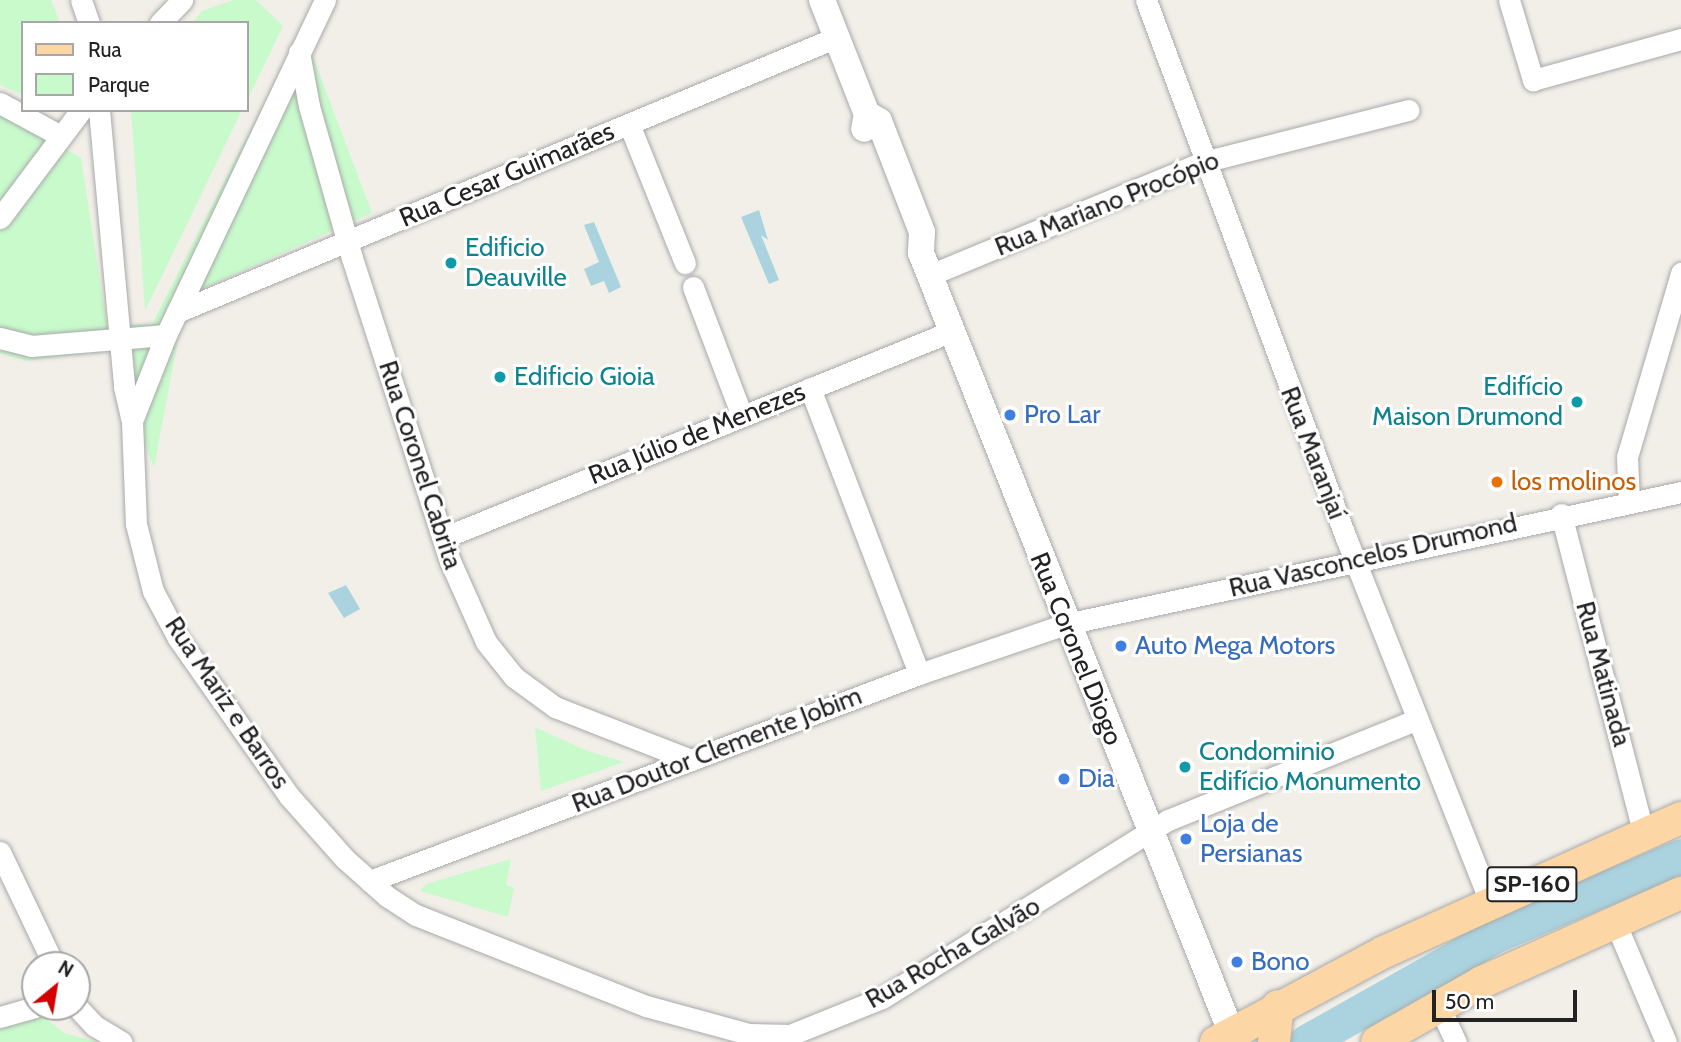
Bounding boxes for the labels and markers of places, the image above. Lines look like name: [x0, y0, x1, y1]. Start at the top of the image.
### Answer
place label: Edificio Deauville: [465, 232, 567, 294]
marker: Edificio Deauville: [443, 255, 459, 271]
place label: Edificio Gioia: [514, 361, 655, 393]
marker: Edificio Gioia: [492, 369, 508, 385]
place label: Edifício Maison Drumond: [1372, 371, 1563, 432]
marker: Edifício Maison Drumond: [1569, 394, 1585, 410]
place label: Pro Lar: [1024, 399, 1100, 431]
marker: Pro Lar: [1002, 407, 1018, 423]
place label: los molinos: [1511, 466, 1636, 498]
marker: los molinos: [1489, 474, 1505, 490]
place label: Auto Mega Motors: [1135, 630, 1335, 662]
marker: Auto Mega Motors: [1113, 638, 1129, 654]
place label: Condominio Edifício Monumento: [1199, 736, 1421, 798]
marker: Condominio Edifício Monumento: [1177, 759, 1193, 775]
place label: Dia: [1078, 763, 1115, 795]
marker: Dia: [1056, 771, 1072, 787]
place label: Loja de Persianas: [1200, 808, 1303, 870]
marker: Loja de Persianas: [1178, 831, 1194, 847]
place label: Bono: [1251, 946, 1310, 978]
marker: Bono: [1229, 954, 1245, 970]

